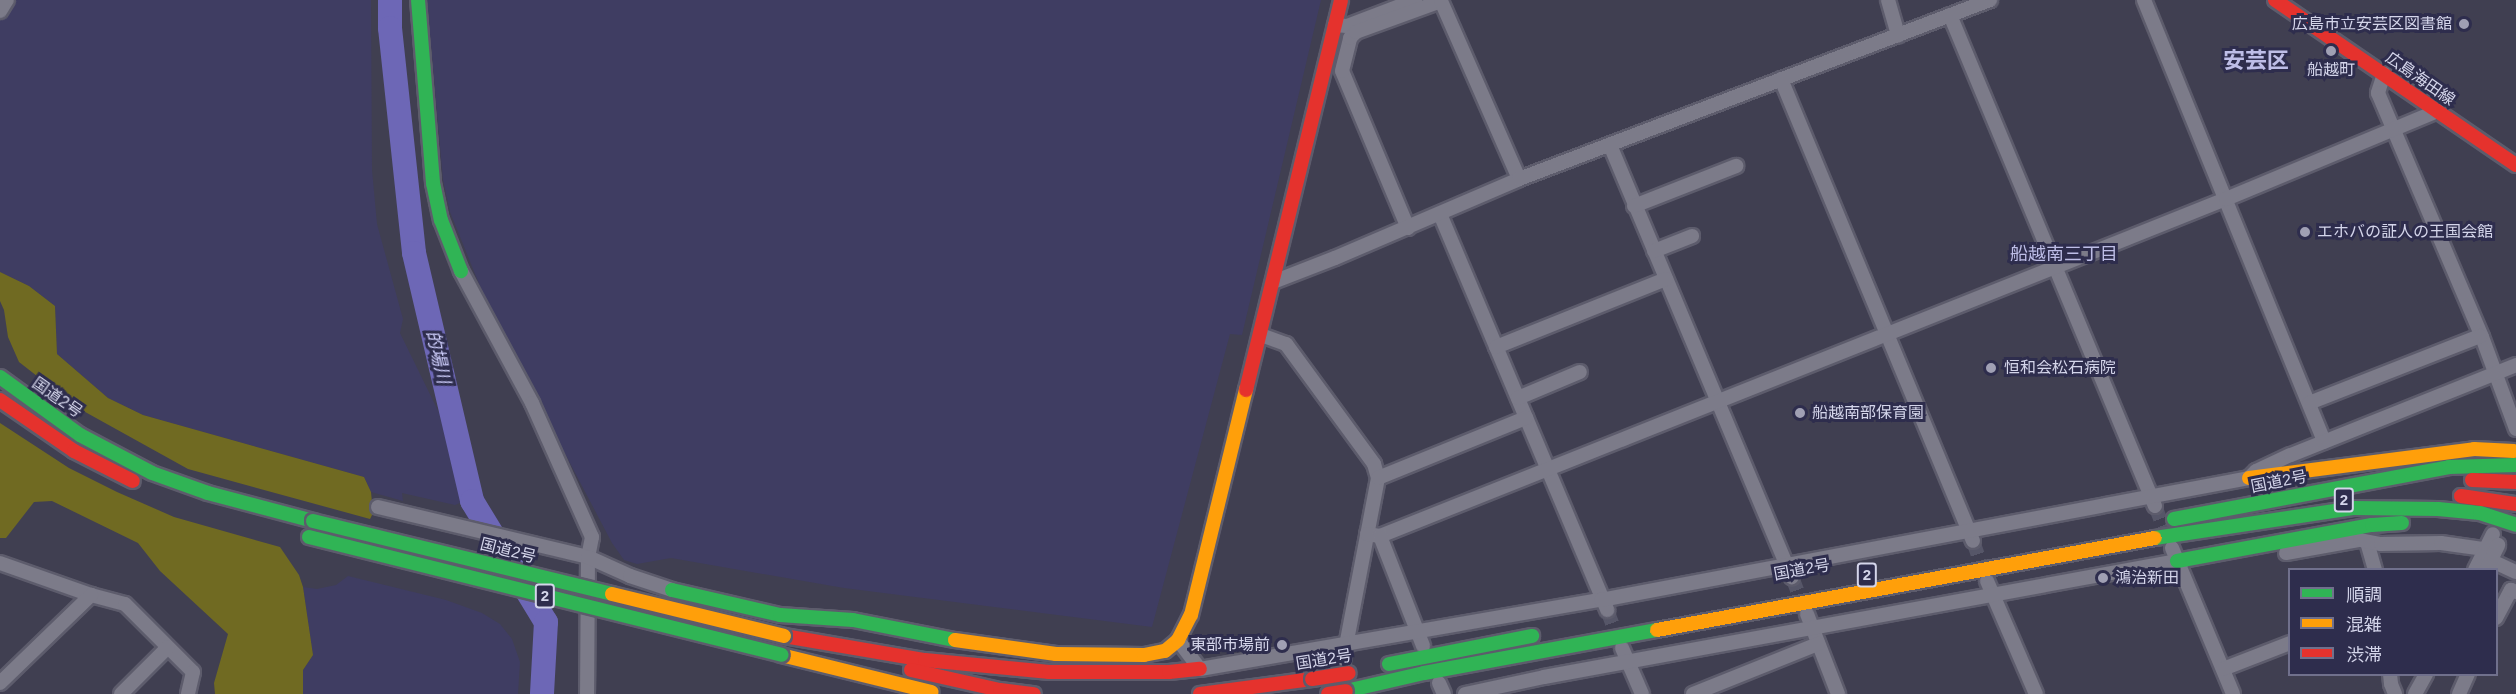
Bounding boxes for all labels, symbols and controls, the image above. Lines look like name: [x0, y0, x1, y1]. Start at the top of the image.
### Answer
place label: 広島市立安芸区図書館: [2292, 14, 2452, 34]
marker: 広島市立安芸区図書館: [2457, 17, 2471, 31]
marker: 船越町: [2324, 44, 2338, 58]
district label: 安芸区: [2223, 48, 2289, 74]
street label: 広島海田線: [2382, 48, 2458, 110]
place label: 船越町: [2307, 60, 2355, 80]
place label: エホバの証人の王国会館: [2317, 222, 2493, 242]
marker: エホバの証人の王国会館: [2298, 225, 2312, 239]
district label: 船越南三丁目: [2010, 243, 2118, 265]
water label: 的場川: [421, 328, 455, 386]
place label: 恒和会松石病院: [2004, 358, 2116, 378]
marker: 恒和会松石病院: [1982, 359, 2000, 377]
street label: 国道2号: [28, 374, 86, 422]
place label: 船越南部保育園: [1812, 403, 1924, 423]
marker: 船越南部保育園: [1793, 406, 1807, 420]
street label: 国道2号: [2249, 467, 2309, 497]
road number: 2: [2334, 488, 2354, 512]
street label: 国道2号: [478, 535, 538, 567]
street label: 国道2号: [1772, 556, 1832, 584]
road number: 2: [1856, 563, 1878, 587]
place label: 鴻治新田: [2115, 568, 2179, 588]
legend: [2288, 568, 2498, 676]
marker: 鴻治新田: [2096, 571, 2110, 585]
road number: 2: [534, 584, 556, 608]
text: 順調: [2346, 585, 2382, 605]
text: 混雑: [2346, 615, 2382, 635]
place label: 東部市場前: [1190, 635, 1270, 655]
marker: 東部市場前: [1275, 638, 1289, 652]
text: 渋滞: [2346, 645, 2382, 665]
street label: 国道2号: [1294, 646, 1354, 674]

